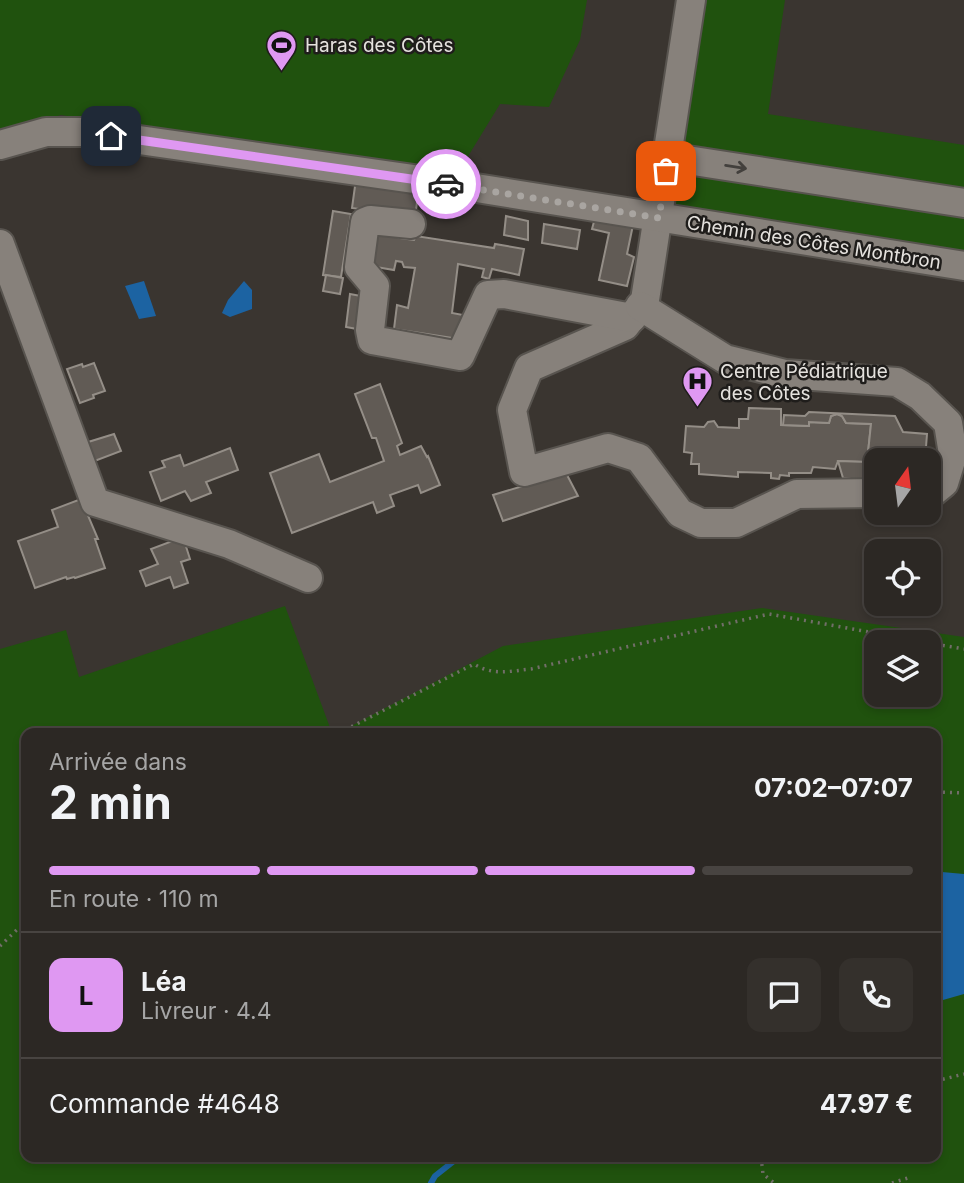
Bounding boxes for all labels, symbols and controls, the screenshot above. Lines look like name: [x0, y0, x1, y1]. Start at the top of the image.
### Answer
sports icon: Haras des Côtes: [265, 28, 299, 72]
place label: Haras des Côtes: [305, 34, 453, 57]
pin: [81, 106, 141, 166]
icon: home: [92, 117, 130, 155]
pin: [636, 141, 696, 201]
courier: [411, 149, 481, 219]
icon: bag: [647, 152, 685, 190]
one-way arrow: [724, 161, 747, 174]
icon: car: [427, 165, 465, 203]
street label: Chemin des Côtes Montbron: [685, 211, 943, 274]
place label: Centre Pédiatrique des Côtes: [720, 360, 888, 405]
hospital icon: Centre Pédiatrique des Côtes: [680, 365, 714, 409]
north arrow: [864, 448, 942, 525]
map controls: [864, 448, 941, 707]
button: locate: [864, 539, 941, 616]
button: layers: [864, 630, 941, 707]
text: Arrivée dans: [49, 748, 187, 776]
text: 07:02–07:07: [754, 772, 913, 803]
text: 2 min: [49, 774, 172, 830]
text: En route · 110 m: [49, 885, 219, 913]
button: chat: [747, 958, 821, 1032]
button: phone: [839, 958, 913, 1032]
text: Léa: [141, 966, 187, 997]
text: L: [79, 980, 93, 1011]
text: Livreur · 4.4: [141, 997, 272, 1025]
text: Commande #4648: [49, 1088, 280, 1119]
text: 47.97 €: [820, 1088, 913, 1119]

